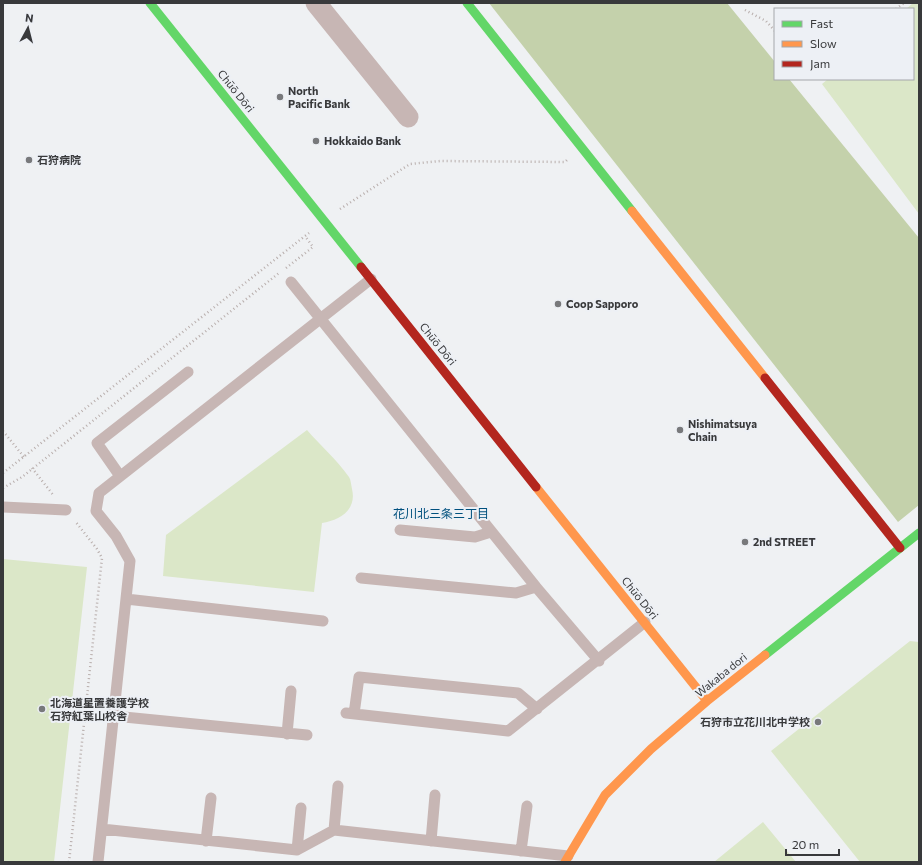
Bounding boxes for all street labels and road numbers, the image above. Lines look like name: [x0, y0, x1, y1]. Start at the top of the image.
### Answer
street label: Chūō Dōri: [215, 67, 257, 115]
street label: Chūō Dōri: [417, 320, 459, 368]
street label: Chūō Dōri: [619, 574, 661, 622]
street label: Wakaba dori: [692, 650, 749, 699]

